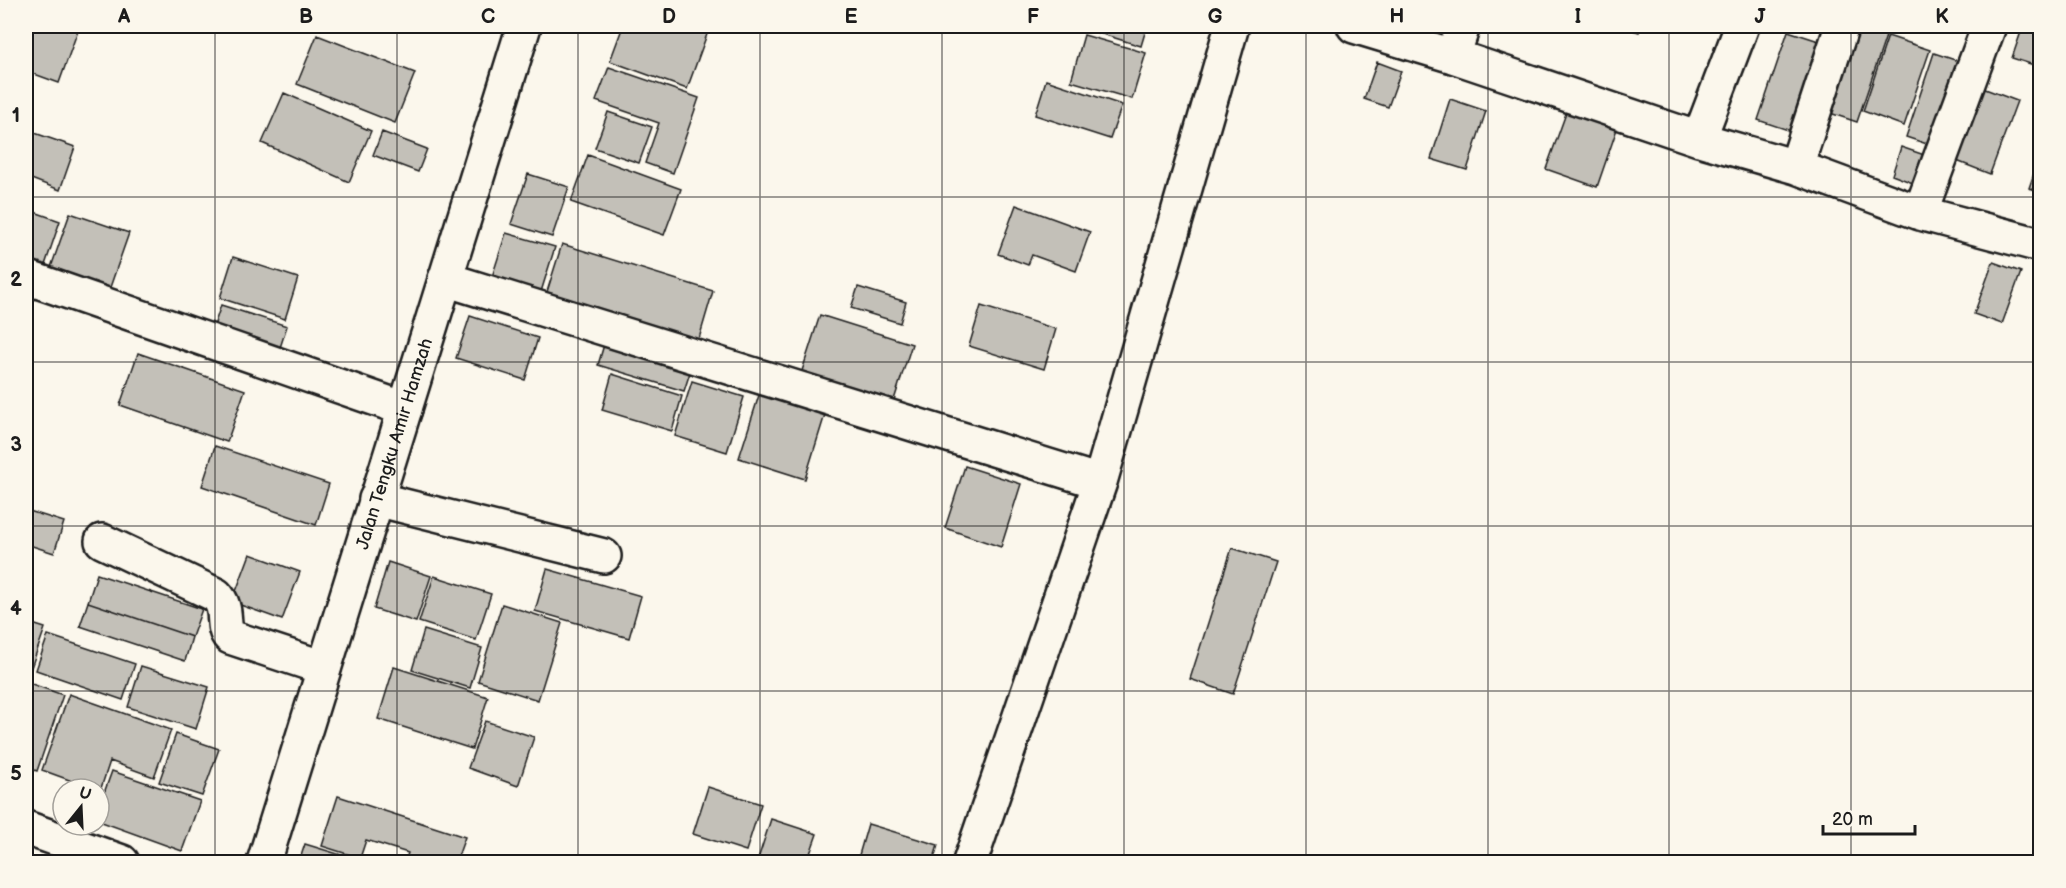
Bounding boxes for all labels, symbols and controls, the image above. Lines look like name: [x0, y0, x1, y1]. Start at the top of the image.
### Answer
text: A: [117, 5, 131, 29]
text: B: [299, 5, 313, 29]
text: C: [481, 5, 495, 29]
text: D: [662, 5, 676, 29]
text: E: [845, 5, 858, 29]
text: F: [1027, 5, 1039, 29]
text: G: [1208, 5, 1223, 29]
text: H: [1390, 5, 1404, 29]
text: I: [1575, 5, 1581, 29]
text: J: [1755, 5, 1767, 29]
text: K: [1935, 5, 1949, 29]
text: 1: [12, 104, 20, 128]
text: 2: [10, 268, 22, 292]
street label: Jalan Tengku Amir Hamzah: [352, 336, 437, 552]
text: 3: [10, 433, 22, 457]
text: 4: [10, 597, 22, 621]
text: 5: [10, 762, 22, 786]
north arrow: [51, 777, 111, 837]
text: U: [77, 783, 94, 805]
scale bar: [1823, 798, 1914, 836]
text: 20 m: [1832, 809, 1873, 830]

